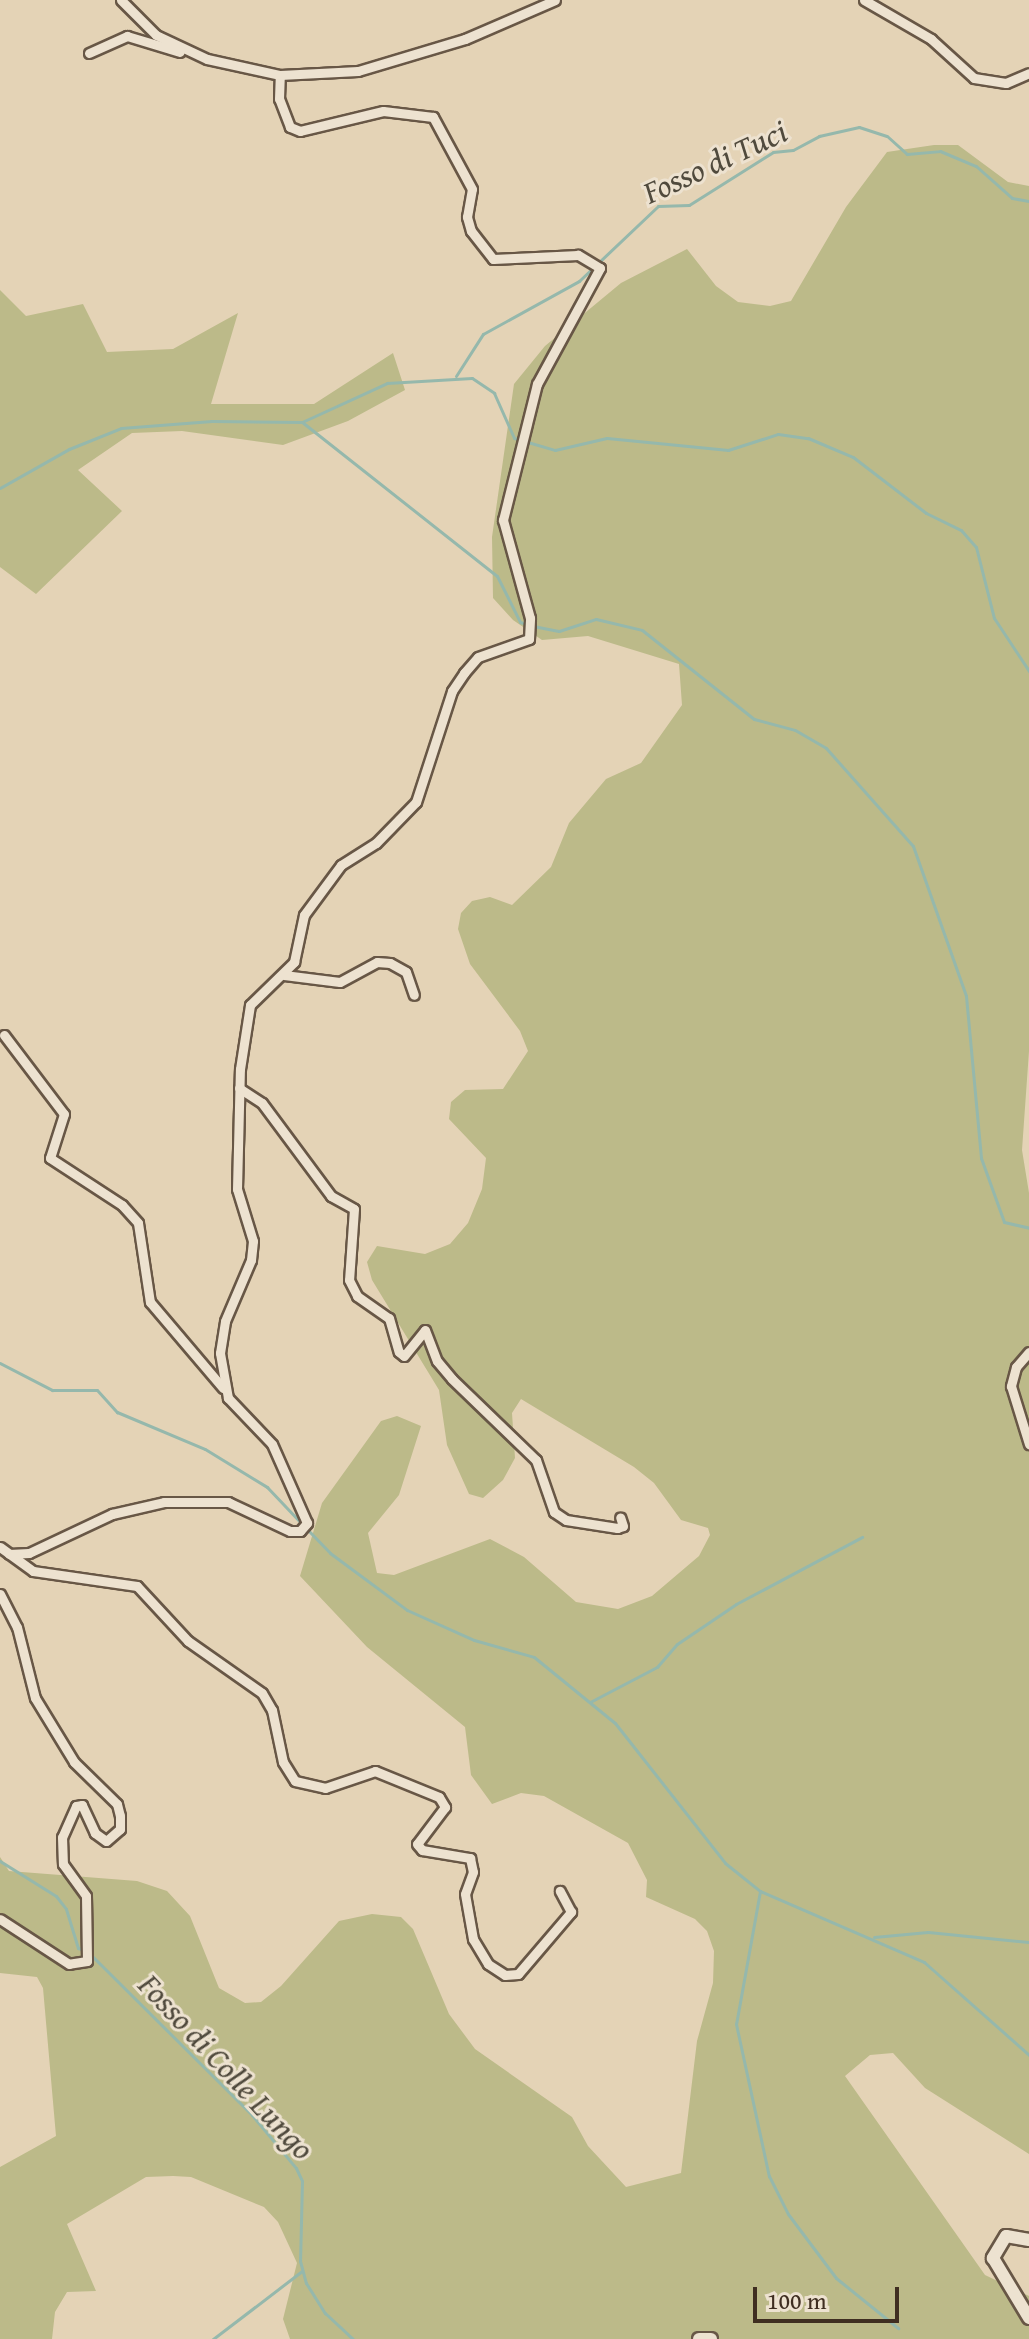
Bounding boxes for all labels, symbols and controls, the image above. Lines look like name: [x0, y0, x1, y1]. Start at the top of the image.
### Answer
water label: Fosso di Tuci: [637, 112, 793, 212]
water label: Fosso di Colle Lungo: [130, 1966, 322, 2168]
scale bar: [757, 2271, 903, 2321]
text: 100 m: [767, 2283, 827, 2318]

